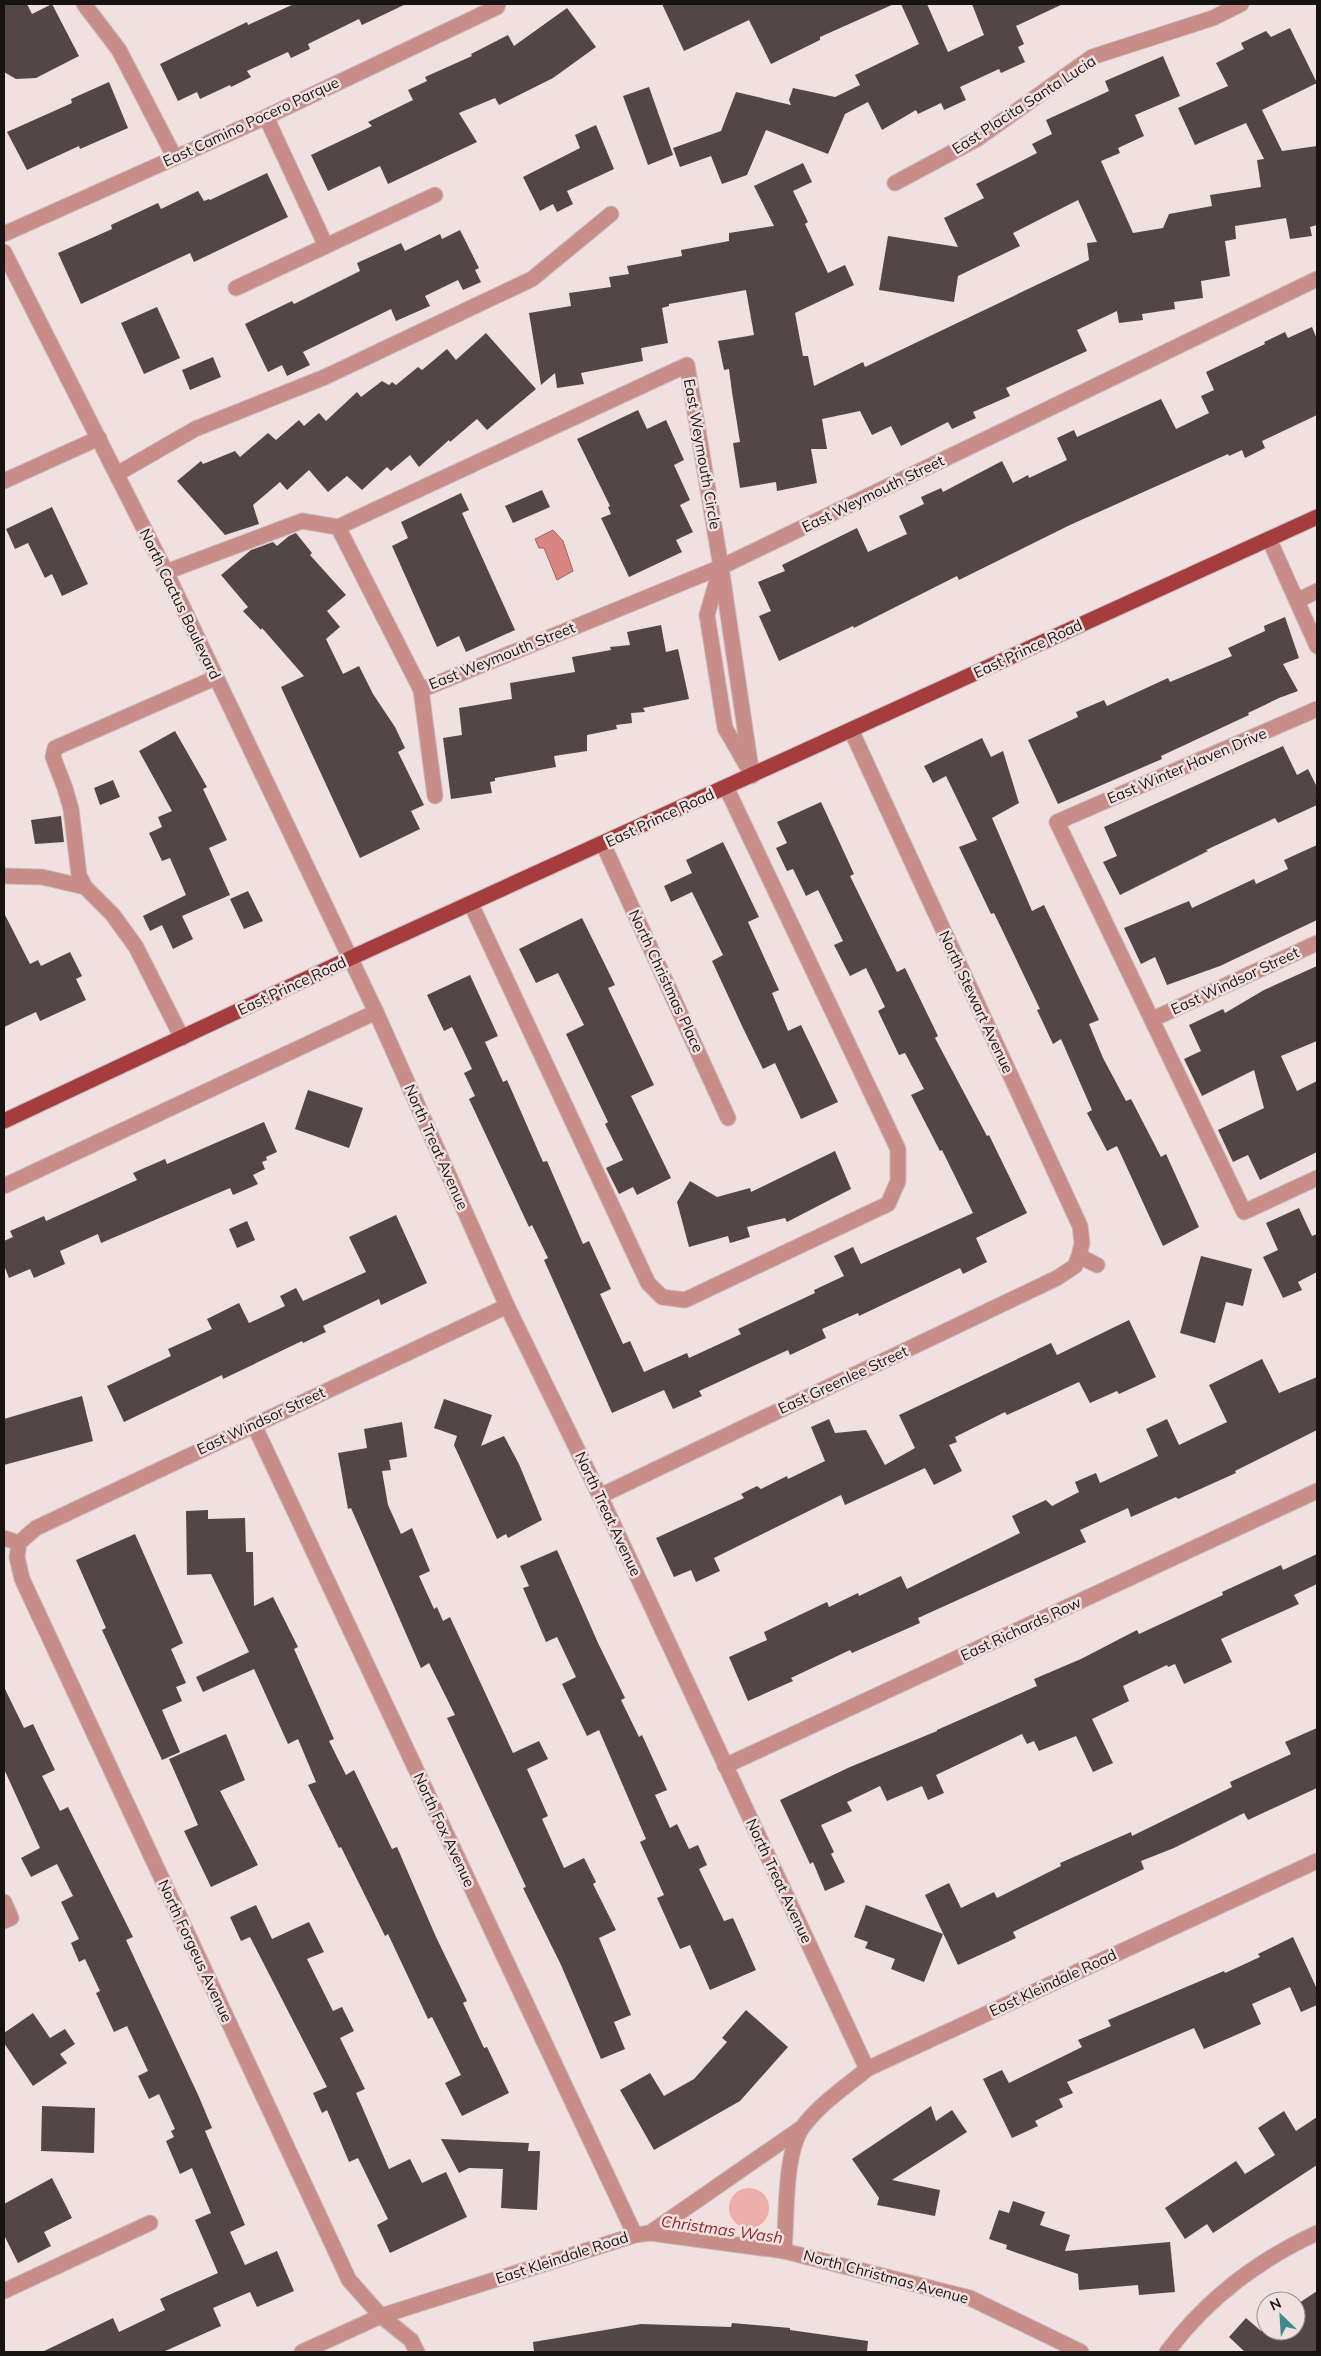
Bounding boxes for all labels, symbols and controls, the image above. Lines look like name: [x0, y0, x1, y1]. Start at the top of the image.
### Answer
street label: East Placita Santa Lucia: [948, 51, 1099, 158]
street label: East Camino Pocero Parque: [160, 72, 342, 171]
street label: East Weymouth Circle: [680, 377, 725, 531]
street label: East Weymouth Street: [799, 451, 947, 536]
street label: North Cactus Boulevard: [136, 525, 225, 682]
street label: East Prince Road: [970, 615, 1085, 682]
street label: East Weymouth Street: [426, 618, 578, 694]
street label: East Winter Haven Drive: [1104, 723, 1269, 808]
street label: East Prince Road: [602, 784, 717, 851]
street label: North Christmas Place: [625, 906, 708, 1055]
street label: North Stewart Avenue: [935, 927, 1018, 1076]
street label: East Windsor Street: [1168, 943, 1302, 1019]
street label: East Prince Road: [234, 952, 349, 1019]
street label: North Treat Avenue: [400, 1081, 473, 1213]
street label: East Greenlee Street: [775, 1341, 911, 1418]
street label: East Windsor Street: [194, 1383, 328, 1459]
street label: North Treat Avenue: [571, 1448, 646, 1579]
street label: East Richards Row: [957, 1592, 1084, 1665]
street label: North Fox Avenue: [410, 1769, 479, 1890]
street label: North Treat Avenue: [742, 1815, 817, 1946]
street label: North Forgeus Avenue: [154, 1876, 237, 2025]
street label: East Kleindale Road: [986, 1945, 1119, 2020]
water label: Christmas Wash: [660, 2211, 784, 2247]
street label: East Kleindale Road: [493, 2227, 631, 2288]
street label: North Christmas Avenue: [802, 2245, 971, 2308]
north arrow: [1256, 2291, 1306, 2341]
text: N: [1267, 2294, 1284, 2315]

